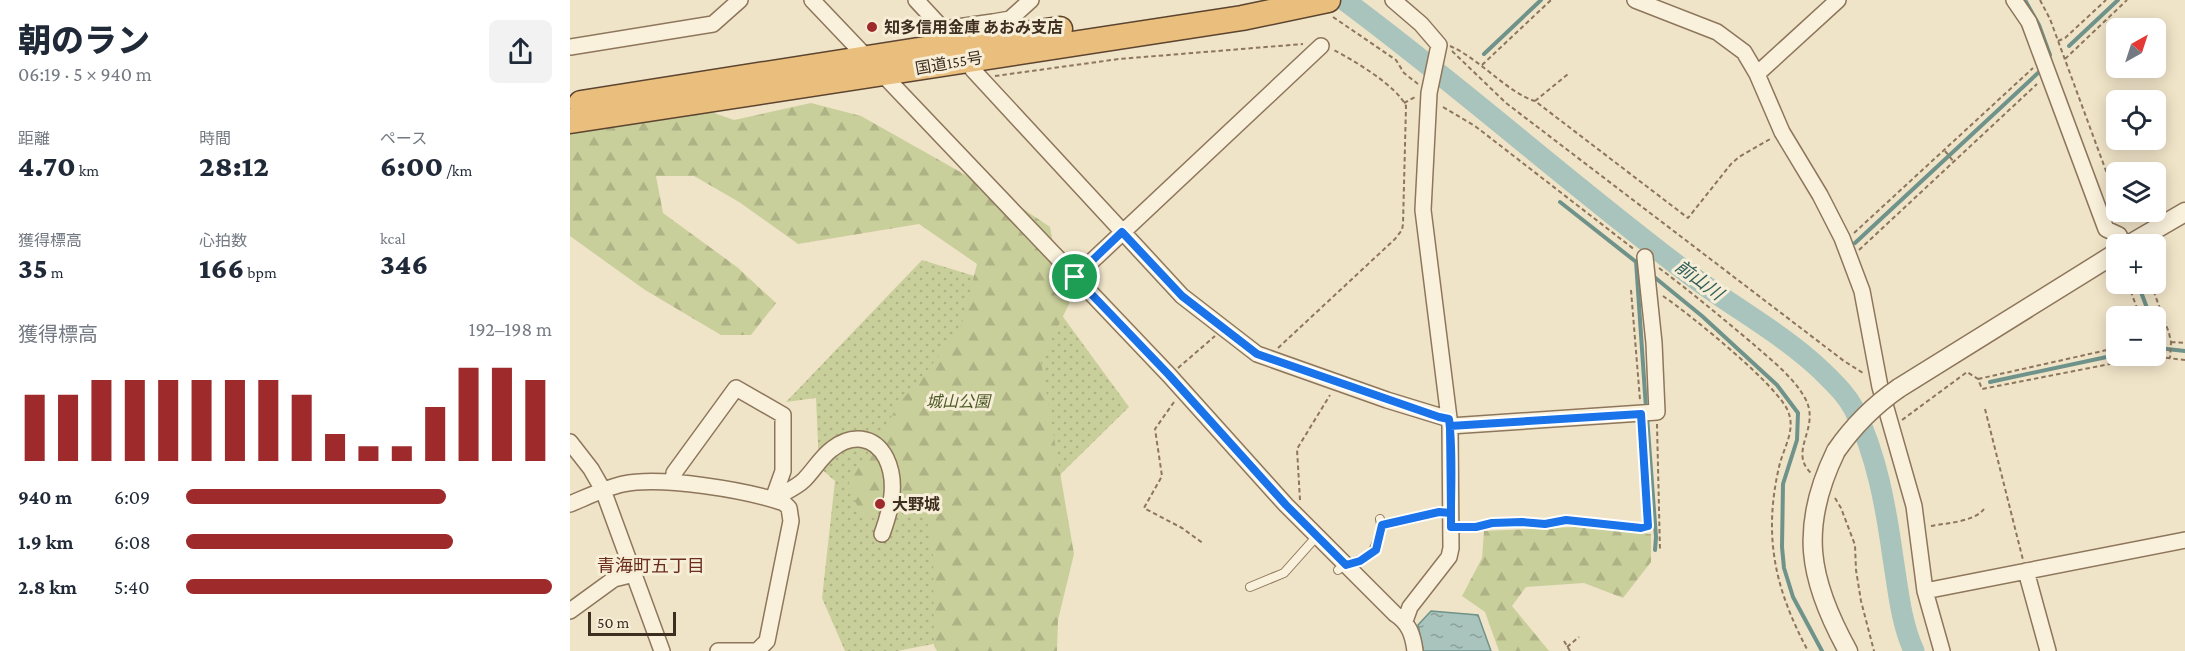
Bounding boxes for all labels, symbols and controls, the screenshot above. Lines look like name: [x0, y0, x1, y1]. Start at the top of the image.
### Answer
north arrow: [2106, 18, 2166, 78]
map controls: [2106, 18, 2166, 366]
place label: 知多信用金庫 あおみ支店: [884, 19, 1063, 36]
button: share: [489, 20, 552, 83]
marker: 知多信用金庫 あおみ支店: [865, 20, 879, 34]
text: 朝のラン: [18, 22, 150, 59]
street label: 国道155号: [914, 49, 984, 77]
text: 06:19 · 5 × 940 m: [18, 63, 152, 85]
button: locate: [2106, 90, 2166, 150]
text: 距離: [18, 130, 50, 147]
text: 時間: [199, 130, 231, 147]
text: ペース: [380, 130, 427, 147]
text: 4.70: [18, 149, 76, 182]
text: 28:12: [199, 149, 269, 182]
text: 6:00: [380, 149, 443, 182]
text: km: [76, 162, 99, 179]
text: /km: [443, 162, 472, 179]
button: layers: [2106, 162, 2166, 222]
text: kcal: [380, 230, 406, 247]
text: 獲得標高: [18, 232, 82, 249]
text: 心拍数: [199, 232, 247, 249]
button: +: [2106, 234, 2166, 294]
text: 346: [380, 247, 428, 280]
text: 35: [18, 251, 48, 284]
text: 166: [199, 251, 244, 284]
pin: [1049, 251, 1100, 302]
water label: 前山川: [1671, 256, 1728, 305]
icon: arrive: [1058, 260, 1091, 293]
text: m: [48, 264, 64, 281]
text: bpm: [244, 264, 277, 281]
button: −: [2106, 306, 2166, 366]
text: 192–198 m: [469, 318, 552, 340]
text: 獲得標高: [18, 323, 98, 345]
park label: 城山公園: [926, 393, 992, 410]
text: 940 m: [18, 486, 72, 508]
text: 6:09: [114, 486, 150, 508]
place label: 大野城: [892, 495, 940, 513]
marker: 大野城: [873, 497, 887, 511]
text: 1.9 km: [18, 531, 73, 553]
text: 6:08: [114, 531, 151, 553]
district label: 青海町五丁目: [597, 556, 705, 576]
text: 2.8 km: [18, 576, 77, 598]
text: 5:40: [114, 576, 150, 598]
scale bar: [588, 609, 676, 636]
text: 50 m: [597, 614, 629, 631]

